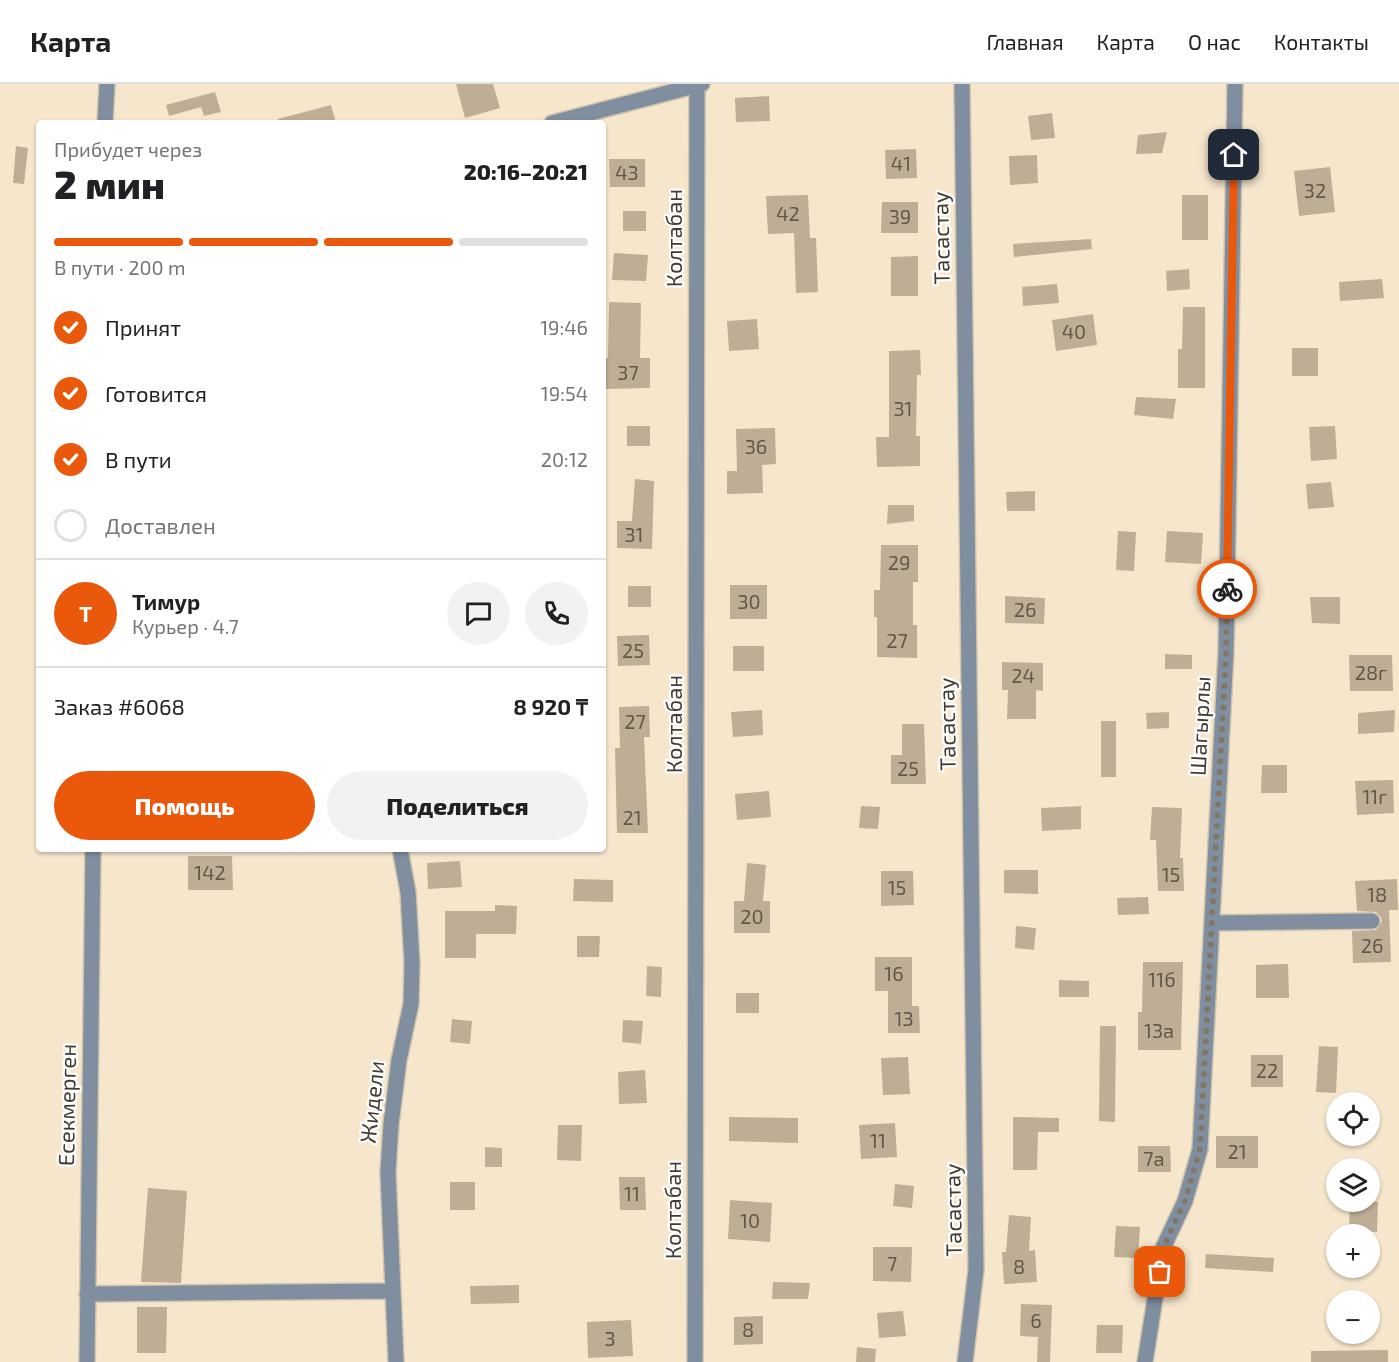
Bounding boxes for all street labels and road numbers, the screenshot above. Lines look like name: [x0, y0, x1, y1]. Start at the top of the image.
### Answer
street label: Колтабан: [660, 189, 686, 287]
street label: Тасастау: [926, 191, 955, 285]
street label: Колтабан: [660, 675, 686, 773]
street label: Шагырлы: [1183, 675, 1215, 776]
street label: Тасастау: [932, 677, 961, 771]
street label: Eсекмерген: [52, 1044, 80, 1166]
street label: Жидели: [354, 1059, 388, 1144]
street label: Колтабан: [659, 1161, 685, 1259]
street label: Тасастау: [938, 1163, 967, 1257]

